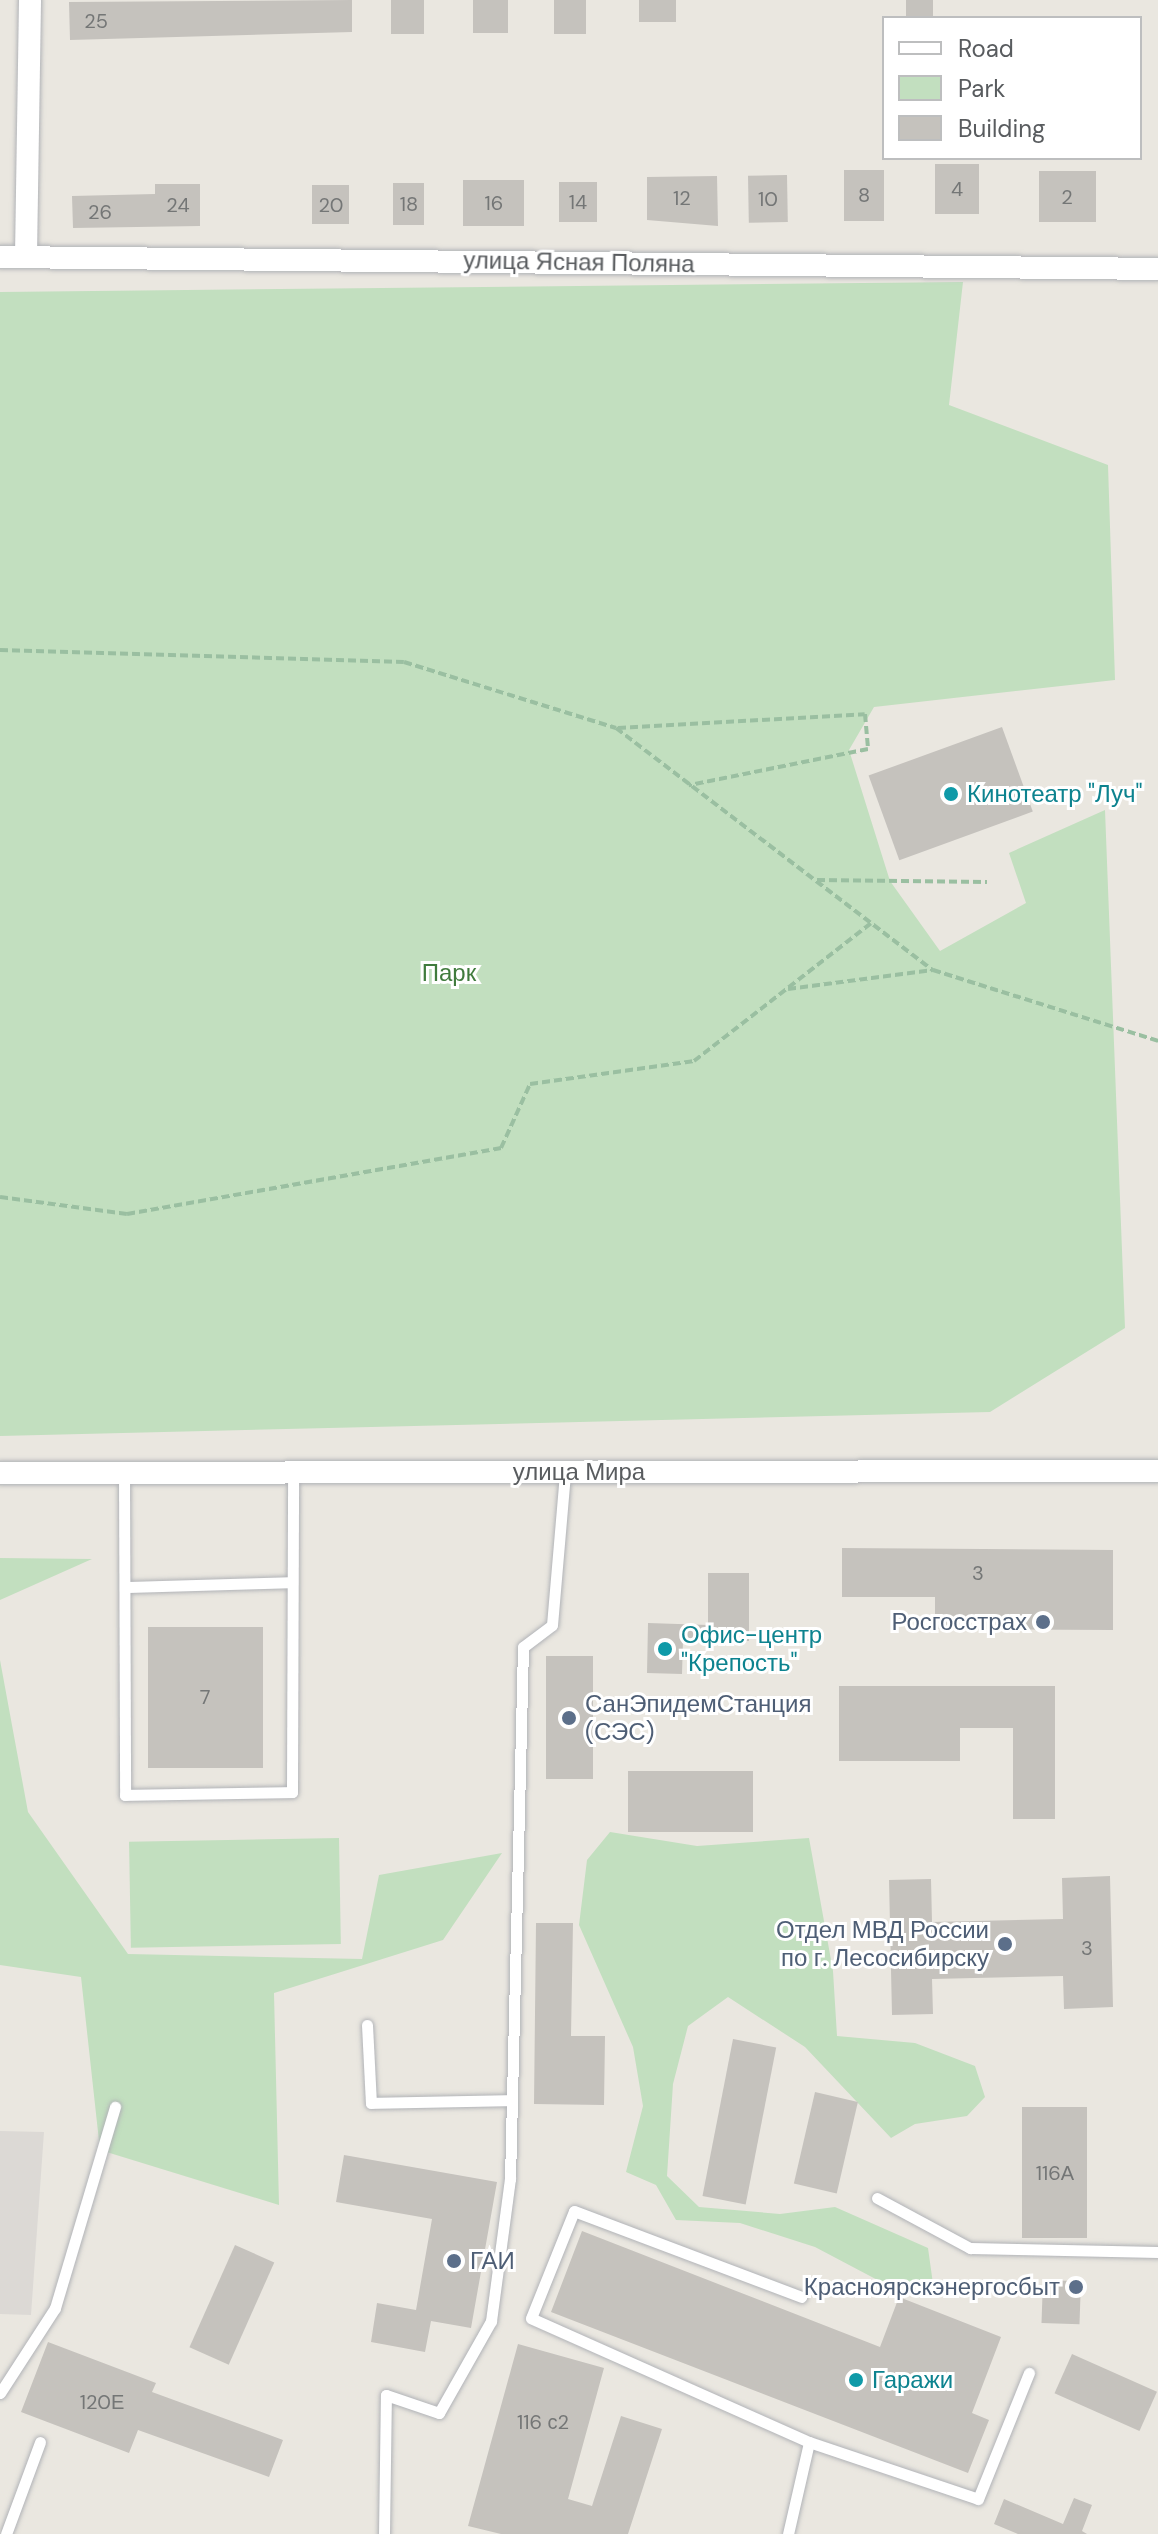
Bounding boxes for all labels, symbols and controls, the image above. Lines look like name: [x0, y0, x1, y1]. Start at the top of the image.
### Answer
house number: 25: [84, 9, 108, 33]
legend: [882, 16, 1142, 160]
text: Road: [958, 33, 1014, 64]
text: Park: [958, 73, 1005, 104]
text: Building: [958, 113, 1045, 144]
house number: 4: [951, 177, 963, 201]
house number: 8: [858, 183, 870, 207]
house number: 2: [1061, 185, 1073, 209]
house number: 12: [673, 186, 691, 210]
house number: 10: [758, 187, 778, 211]
house number: 14: [569, 190, 587, 214]
house number: 16: [485, 191, 503, 215]
house number: 18: [400, 192, 418, 216]
house number: 24: [166, 193, 190, 217]
house number: 20: [319, 193, 343, 217]
house number: 26: [88, 200, 112, 224]
street label: улица Ясная Поляна: [463, 246, 695, 278]
place label: Кинотеатр "Луч": [967, 780, 1143, 808]
marker: Кинотеатр "Луч": [942, 785, 960, 803]
park label: Парк: [422, 959, 476, 987]
street label: улица Мира: [513, 1458, 645, 1486]
house number: 3: [972, 1561, 984, 1585]
place label: Росгосстрах: [891, 1608, 1027, 1636]
marker: Росгосстрах: [1034, 1613, 1052, 1631]
place label: Офис-центр "Крепость": [681, 1621, 822, 1677]
marker: Офис-центр "Крепость": [656, 1640, 674, 1658]
house number: 7: [200, 1685, 210, 1709]
place label: СанЭпидемСтанция (СЭС): [585, 1690, 812, 1746]
marker: СанЭпидемСтанция (СЭС): [560, 1709, 578, 1727]
place label: Отдел МВД России по г. Лесосибирску: [776, 1916, 989, 1972]
marker: Отдел МВД России по г. Лесосибирску: [996, 1935, 1014, 1953]
house number: 3: [1081, 1936, 1093, 1960]
house number: 116А: [1036, 2161, 1074, 2185]
place label: ГАИ: [470, 2247, 515, 2275]
marker: ГАИ: [445, 2252, 463, 2270]
place label: Красноярскэнергосбыт: [804, 2273, 1060, 2301]
marker: Красноярскэнергосбыт: [1067, 2278, 1085, 2296]
place label: Гаражи: [872, 2366, 953, 2394]
marker: Гаражи: [847, 2371, 865, 2389]
house number: 120Е: [80, 2390, 124, 2414]
house number: 116 с2: [517, 2410, 569, 2434]

